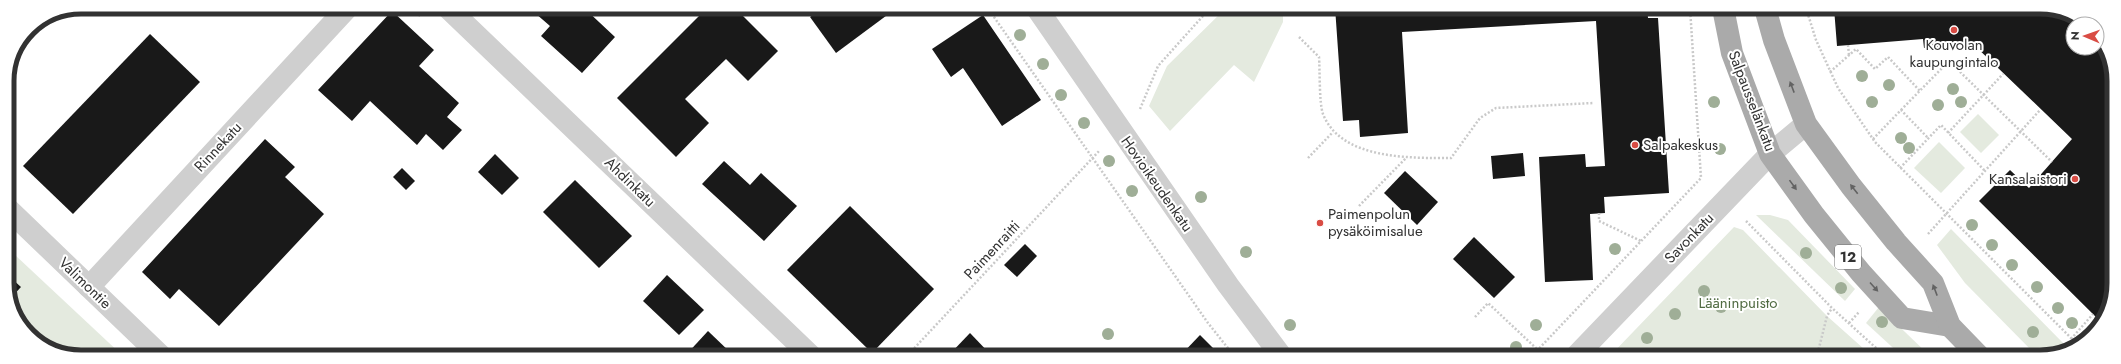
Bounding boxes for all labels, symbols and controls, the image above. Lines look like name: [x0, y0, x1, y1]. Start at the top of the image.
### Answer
north arrow: [2065, 16, 2105, 56]
marker: Kouvolan kaupungintalo: [1949, 25, 1959, 35]
text: N: [2067, 31, 2083, 40]
place label: Kouvolan kaupungintalo: [1910, 34, 1998, 73]
street label: Salpausselänkatu: [1723, 47, 1781, 155]
one-way arrow: [1789, 81, 1795, 93]
street label: Rinnekatu: [189, 117, 247, 177]
street label: Hovioikeudenkatu: [1116, 132, 1198, 236]
place label: Salpakeskus: [1643, 134, 1718, 156]
marker: Salpakeskus: [1630, 140, 1640, 150]
street label: Ahdinkatu: [600, 152, 660, 212]
place label: Kansalaistori: [1989, 168, 2067, 190]
marker: Kansalaistori: [2070, 174, 2080, 184]
one-way arrow: [1789, 180, 1797, 190]
one-way arrow: [1850, 184, 1858, 195]
place label: Paimenpolun pysäköimisalue: [1328, 203, 1423, 242]
street label: Savonkatu: [1659, 208, 1719, 268]
street label: Paimenraitti: [959, 216, 1025, 284]
marker: Paimenpolun pysäköimisalue: [1315, 218, 1325, 228]
road number: 12: [1835, 245, 1861, 269]
street label: Valimontie: [54, 252, 117, 314]
one-way arrow: [1869, 282, 1879, 292]
one-way arrow: [1932, 283, 1938, 295]
park label: Lääninpuisto: [1698, 292, 1778, 314]

